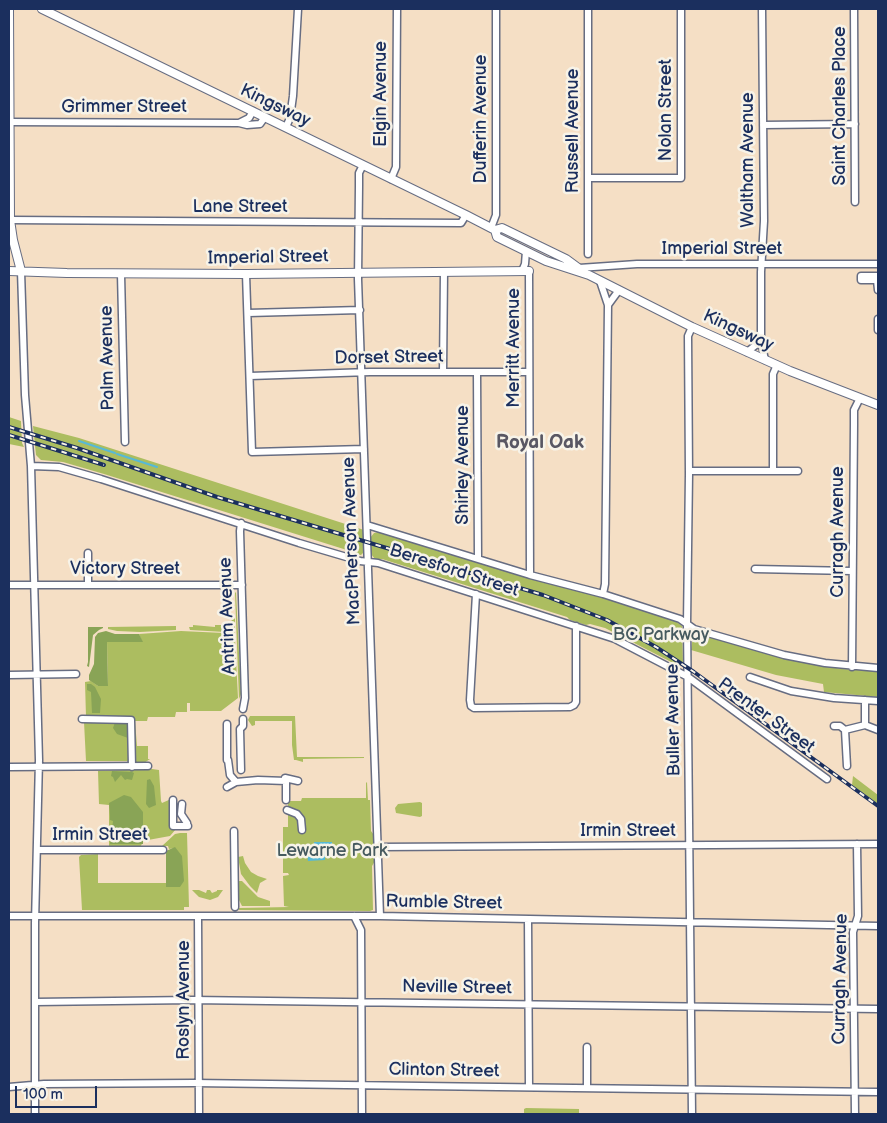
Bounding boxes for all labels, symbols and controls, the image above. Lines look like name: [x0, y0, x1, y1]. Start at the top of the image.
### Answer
street label: Saint Charles Place: [829, 26, 851, 186]
street label: Elgin Avenue: [370, 41, 392, 147]
street label: Dufferin Avenue: [470, 54, 492, 184]
street label: Nolan Street: [655, 59, 677, 161]
street label: Russell Avenue: [562, 69, 584, 193]
street label: Kingsway: [236, 80, 314, 132]
street label: Waltham Avenue: [737, 92, 759, 228]
street label: Grimmer Street: [61, 96, 187, 118]
street label: Lane Street: [192, 196, 288, 218]
street label: Imperial Street: [662, 238, 782, 260]
street label: Imperial Street: [207, 246, 329, 270]
street label: Merritt Avenue: [503, 288, 525, 408]
street label: Palm Avenue: [96, 305, 120, 411]
street label: Kingsway: [699, 305, 777, 357]
street label: Dorset Street: [334, 346, 444, 370]
street label: Shirley Avenue: [452, 405, 474, 525]
district label: Royal Oak: [496, 432, 584, 454]
street label: MacPherson Avenue: [338, 457, 366, 625]
street label: Curragh Avenue: [827, 466, 849, 598]
street label: Beresford Street: [387, 540, 521, 602]
street label: Antrim Avenue: [215, 557, 241, 675]
street label: Victory Street: [70, 558, 180, 580]
park label: BC Parkway: [613, 624, 709, 646]
street label: Buller Avenue: [662, 663, 686, 777]
street label: Prenter Street: [713, 674, 819, 758]
street label: Irmin Street: [580, 820, 676, 842]
street label: Irmin Street: [52, 824, 148, 846]
park label: Lewarne Park: [277, 840, 387, 862]
street label: Rumble Street: [385, 891, 503, 915]
street label: Curragh Avenue: [829, 913, 853, 1045]
street label: Roslyn Avenue: [173, 940, 195, 1060]
street label: Neville Street: [402, 976, 512, 1000]
street label: Clinton Street: [388, 1059, 500, 1083]
scale bar: [18, 1076, 100, 1108]
text: 100 m: [23, 1085, 63, 1104]

